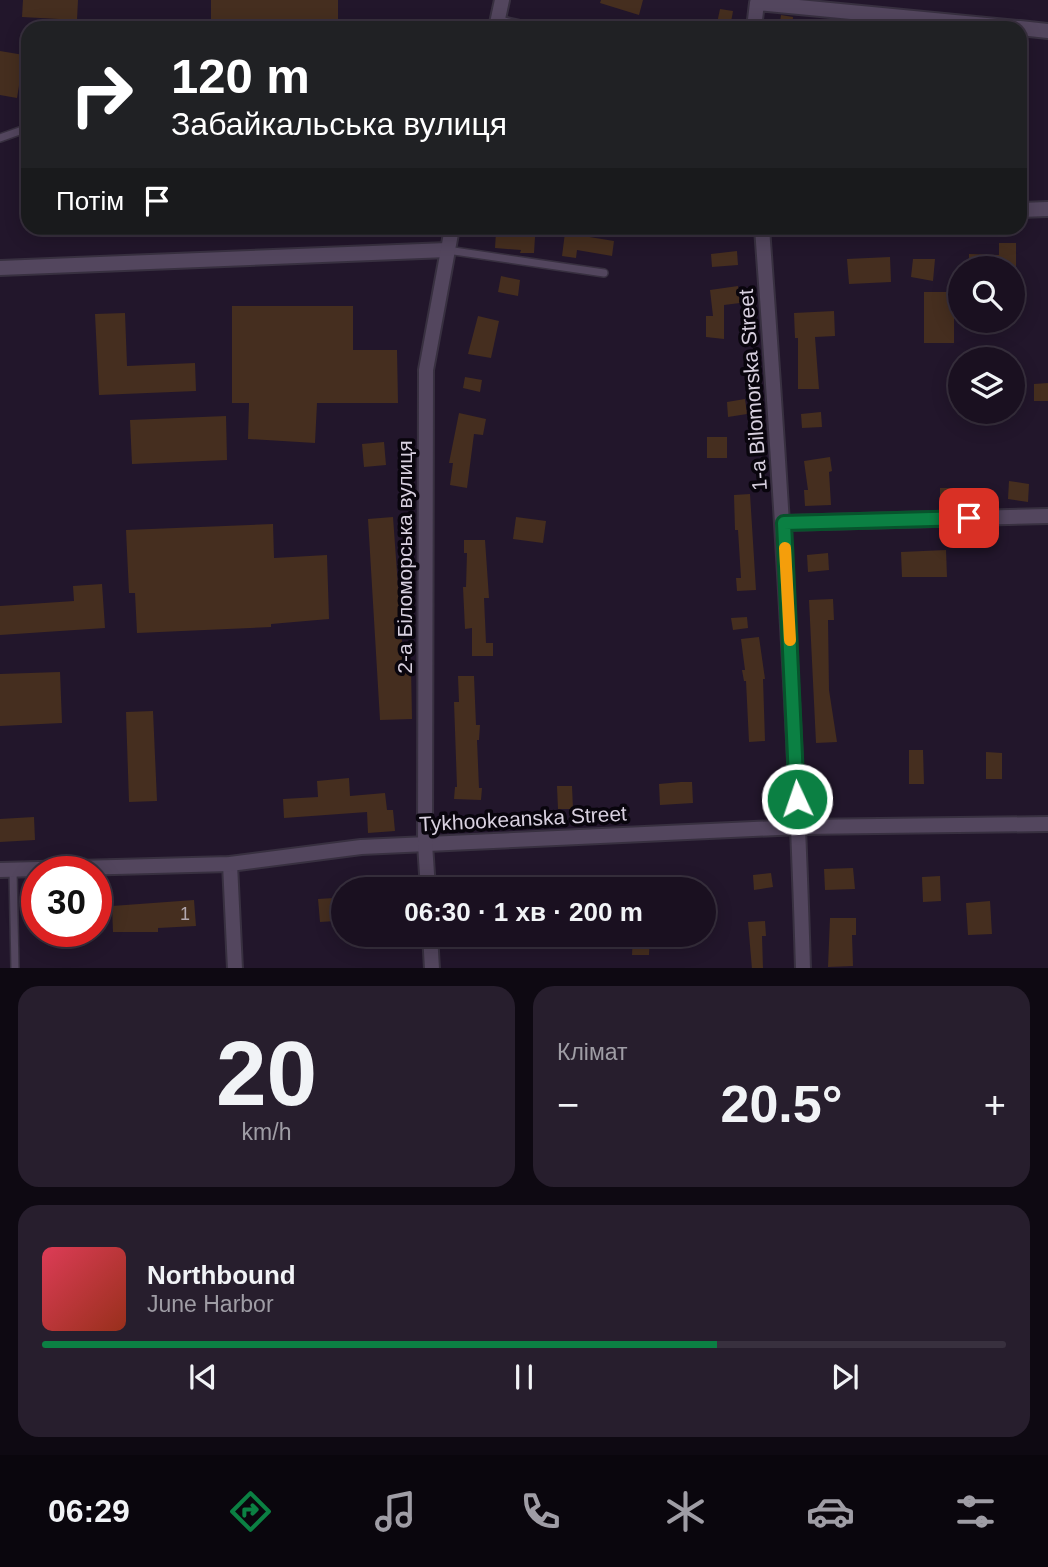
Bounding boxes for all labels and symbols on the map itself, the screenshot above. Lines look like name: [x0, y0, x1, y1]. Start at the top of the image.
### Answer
street label: 1-a Bilomorska Street: [734, 288, 771, 492]
street label: 2-а Біломорська вулиця: [393, 440, 416, 674]
pin: [939, 488, 999, 548]
position arrow: [760, 762, 834, 836]
street label: Tykhookeanska Street: [419, 802, 627, 835]
speed limit sign: 30: [21, 856, 112, 947]
house number: 1: [180, 904, 190, 924]

